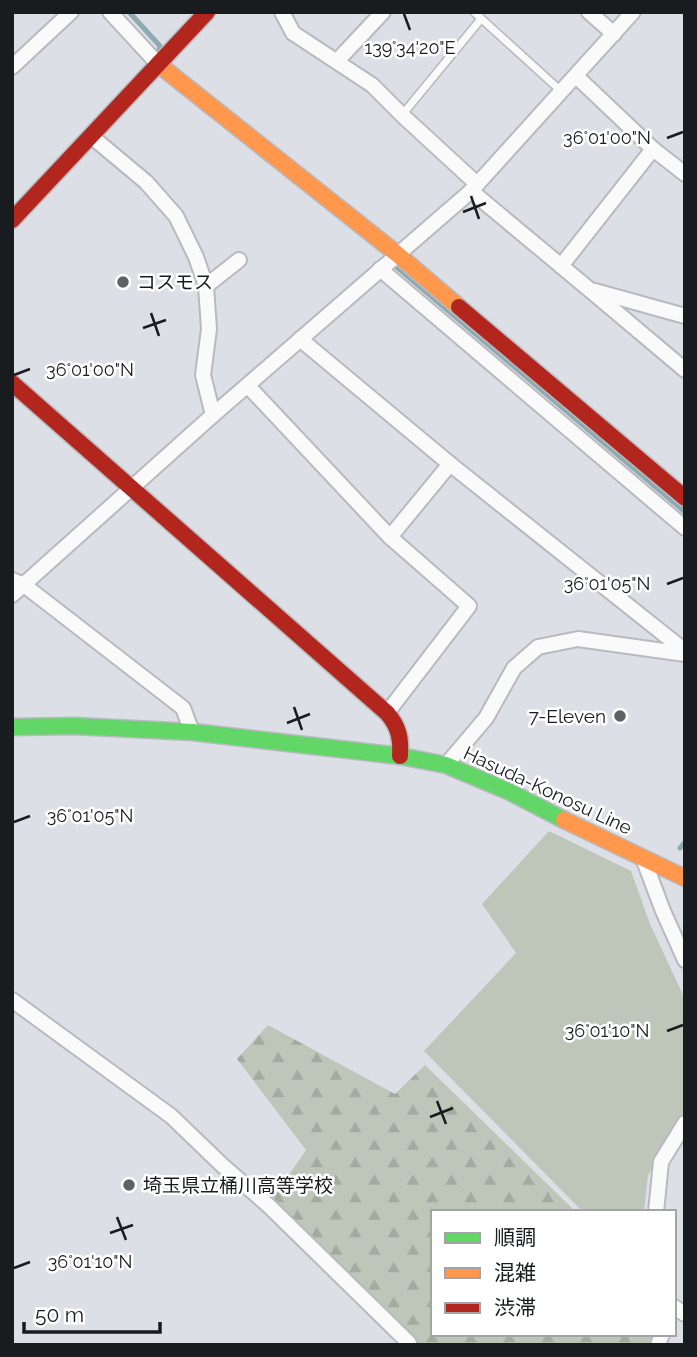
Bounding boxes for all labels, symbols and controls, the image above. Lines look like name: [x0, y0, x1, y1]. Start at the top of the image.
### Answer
text: 139°34'20"E: [364, 37, 456, 58]
text: 36°01'00"N: [563, 127, 651, 148]
place label: コスモス: [137, 271, 213, 293]
marker: コスモス: [115, 274, 131, 290]
text: 36°01'00"N: [46, 359, 134, 380]
text: 36°01'05"N: [564, 573, 650, 594]
place label: 7-Eleven: [529, 705, 606, 727]
marker: 7-Eleven: [612, 708, 628, 724]
street label: Hasuda-Konosu Line: [460, 741, 636, 839]
text: 36°01'05"N: [47, 805, 133, 826]
text: 36°01'10"N: [565, 1020, 649, 1041]
place label: 埼玉県立桶川高等学校: [143, 1174, 333, 1196]
marker: 埼玉県立桶川高等学校: [121, 1177, 137, 1193]
legend: [431, 1210, 676, 1336]
text: 順調: [494, 1225, 536, 1250]
text: 36°01'10"N: [48, 1251, 132, 1272]
text: 混雑: [494, 1260, 536, 1285]
scale bar: [24, 1290, 161, 1334]
text: 渋滞: [494, 1295, 536, 1320]
text: 50 m: [35, 1302, 84, 1327]

